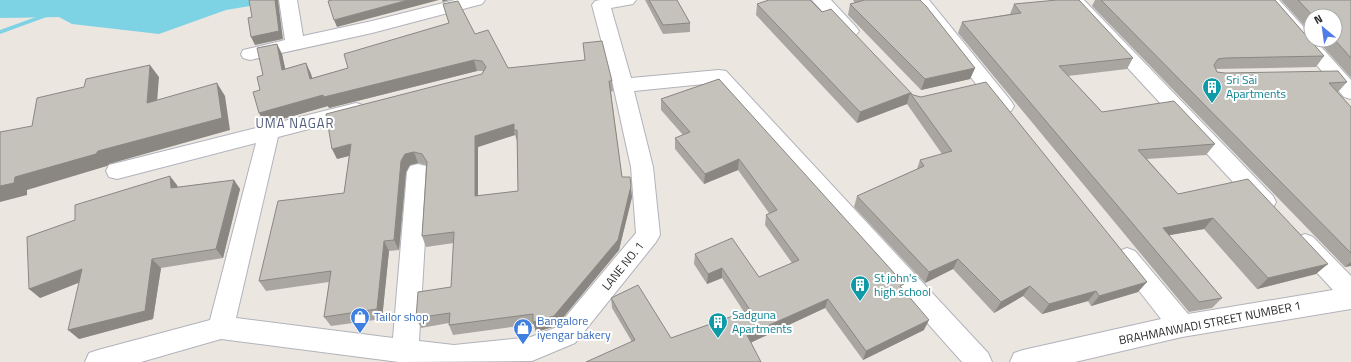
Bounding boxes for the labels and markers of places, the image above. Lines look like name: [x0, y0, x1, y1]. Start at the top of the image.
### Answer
place label: Sri Sai Apartments: [1226, 70, 1287, 103]
building icon: Sri Sai Apartments: [1201, 76, 1223, 104]
place label: St john's high school: [874, 268, 931, 301]
building icon: St john's high school: [849, 274, 871, 302]
place label: Sadguna Apartments: [732, 305, 793, 338]
shop icon: Tailor shop: [349, 306, 371, 334]
place label: Tailor shop: [374, 307, 428, 326]
place label: Bangalore iyengar bakery: [537, 311, 611, 344]
building icon: Sadguna Apartments: [707, 311, 729, 339]
shop icon: Bangalore iyengar bakery: [512, 317, 534, 345]

